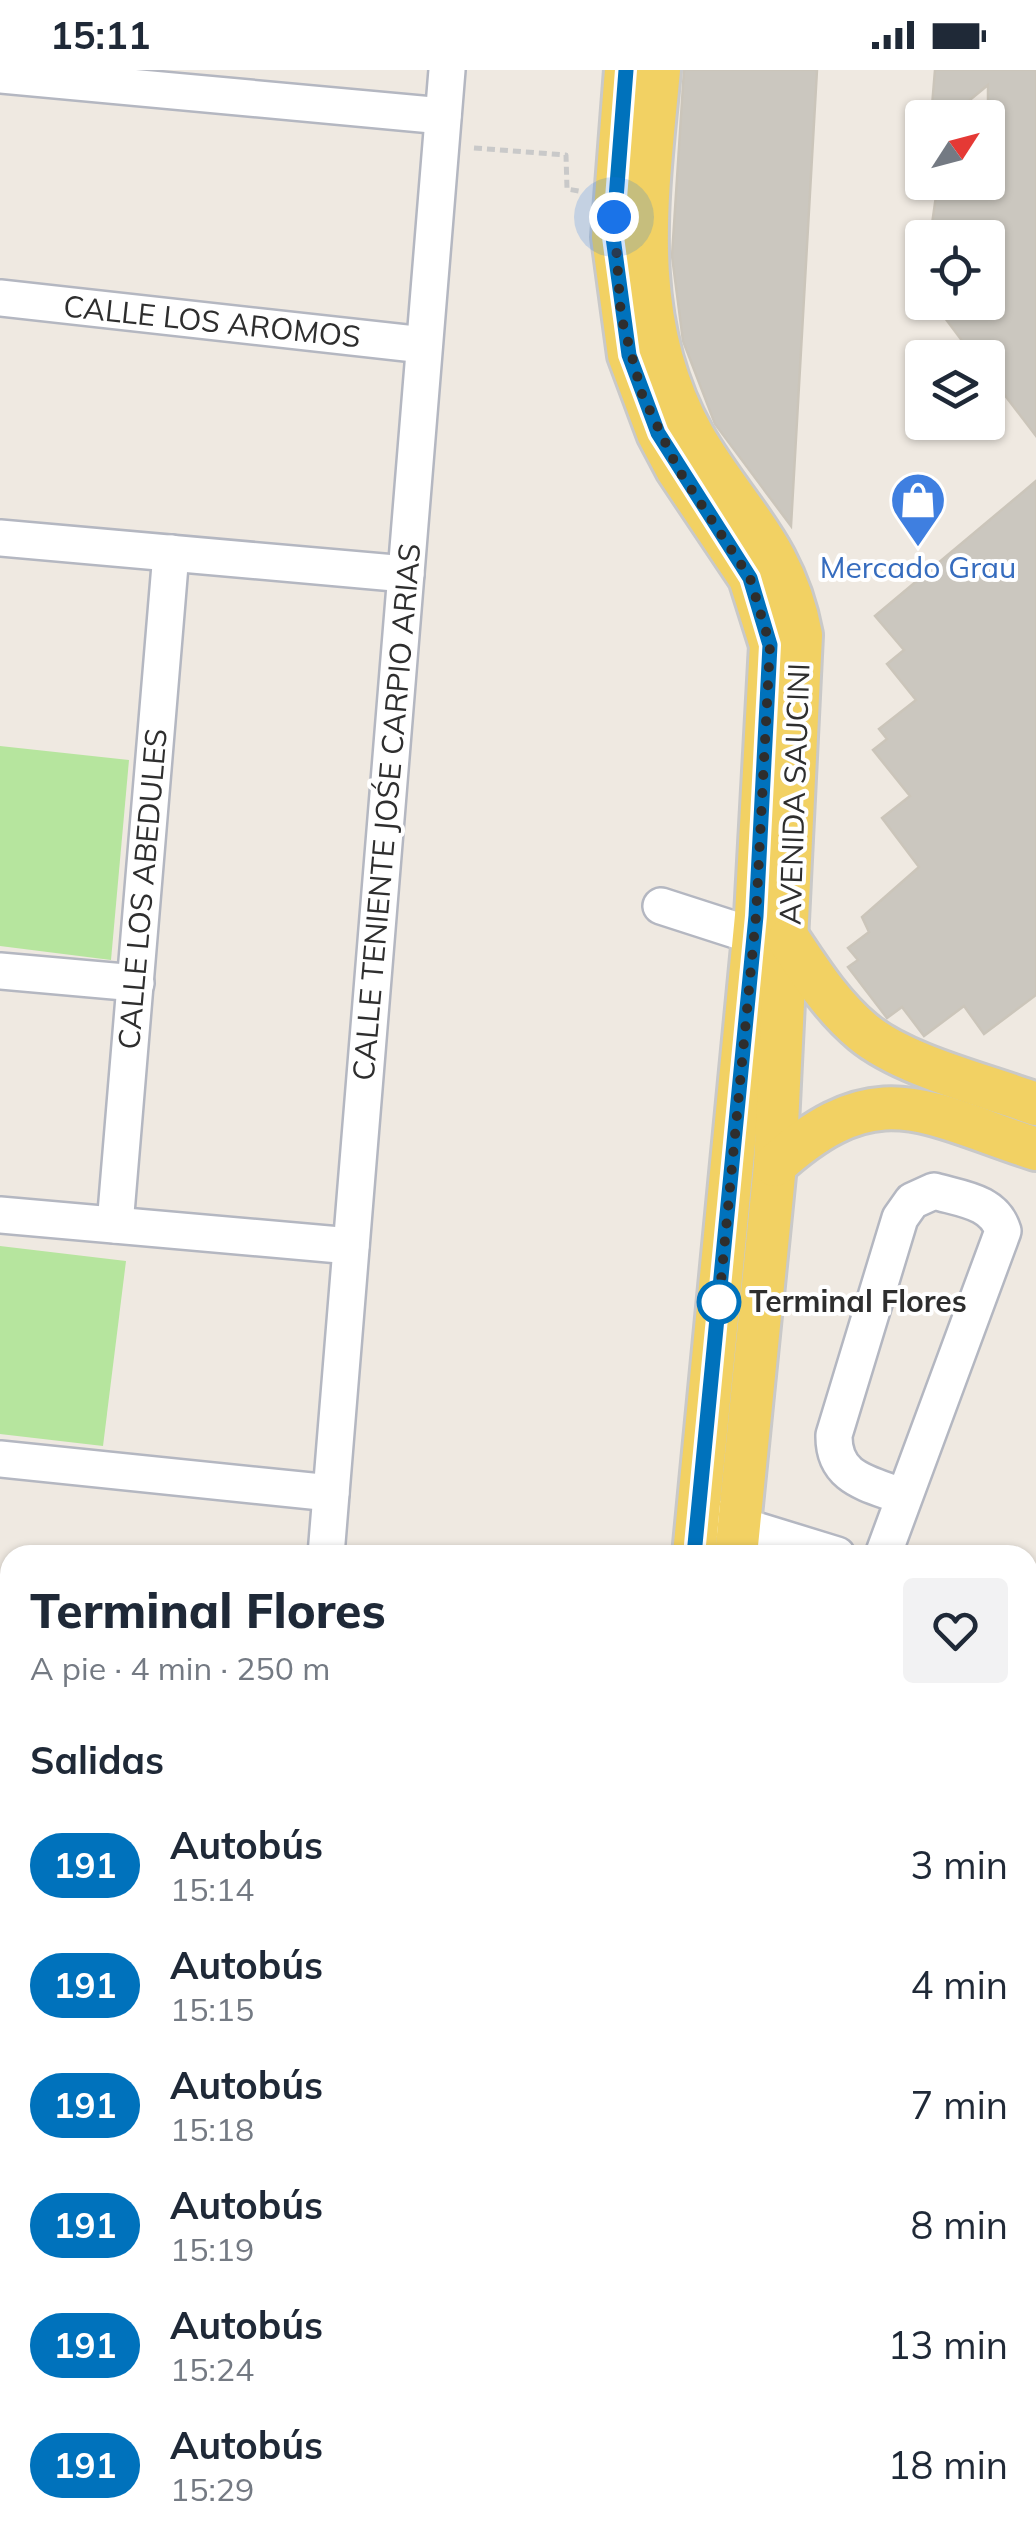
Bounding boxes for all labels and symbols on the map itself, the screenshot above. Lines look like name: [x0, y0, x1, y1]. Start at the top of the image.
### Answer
north arrow: [905, 100, 1005, 200]
your location: [589, 192, 639, 242]
street label: CALLE LOS AROMOS: [62, 287, 363, 356]
shop icon: Mercado Grau: [888, 470, 948, 549]
street label: CALLE TENIENTE JOŚE CARPIO ARIAS: [344, 542, 428, 1082]
place label: Mercado Grau: [820, 548, 1016, 586]
street label: AVENIDA SAUCINI: [770, 662, 818, 926]
street label: CALLE LOS ABEDULES: [109, 727, 175, 1051]
marker: Terminal Flores: [698, 1281, 740, 1323]
place label: Terminal Flores: [749, 1282, 967, 1320]

